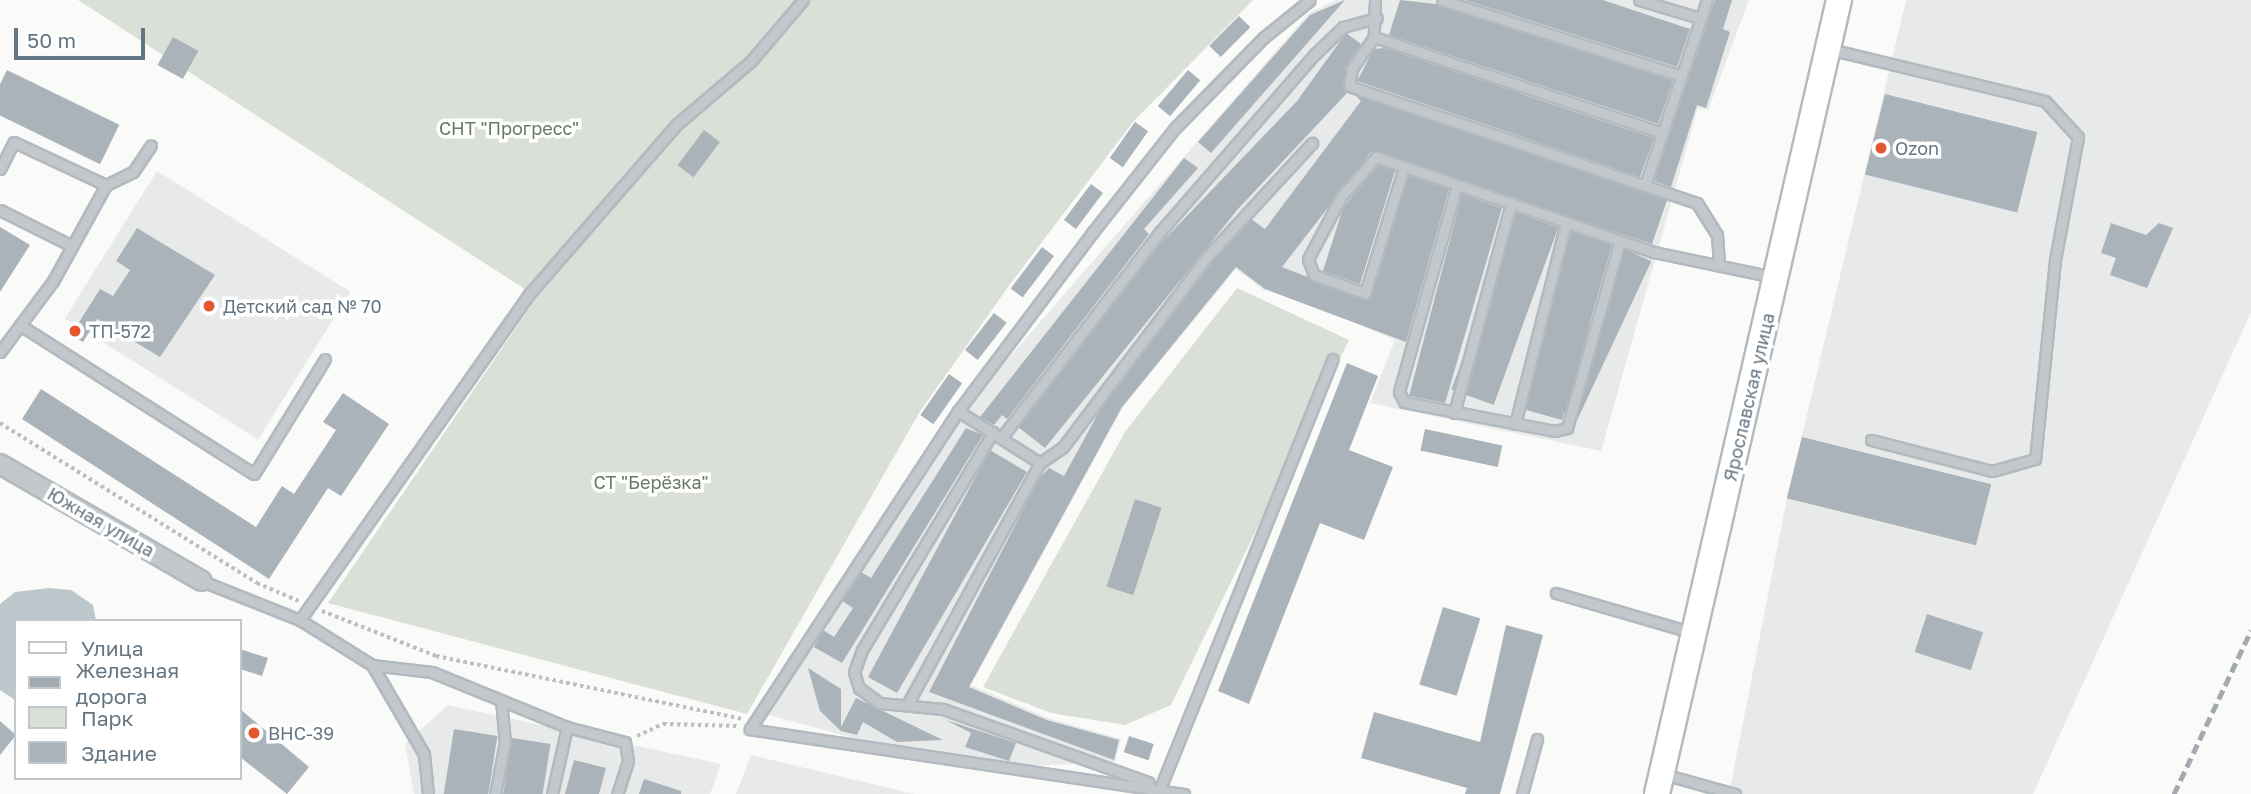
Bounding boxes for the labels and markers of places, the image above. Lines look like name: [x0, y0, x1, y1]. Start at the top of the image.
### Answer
place label: Ozon: [1895, 137, 1939, 159]
marker: Ozon: [1873, 140, 1889, 156]
place label: Детский сад № 70: [223, 295, 382, 317]
marker: Детский сад № 70: [201, 298, 217, 314]
place label: ТП-572: [89, 320, 151, 342]
marker: ТП-572: [67, 323, 83, 339]
place label: ВНС-39: [268, 722, 334, 744]
marker: ВНС-39: [246, 725, 262, 741]

